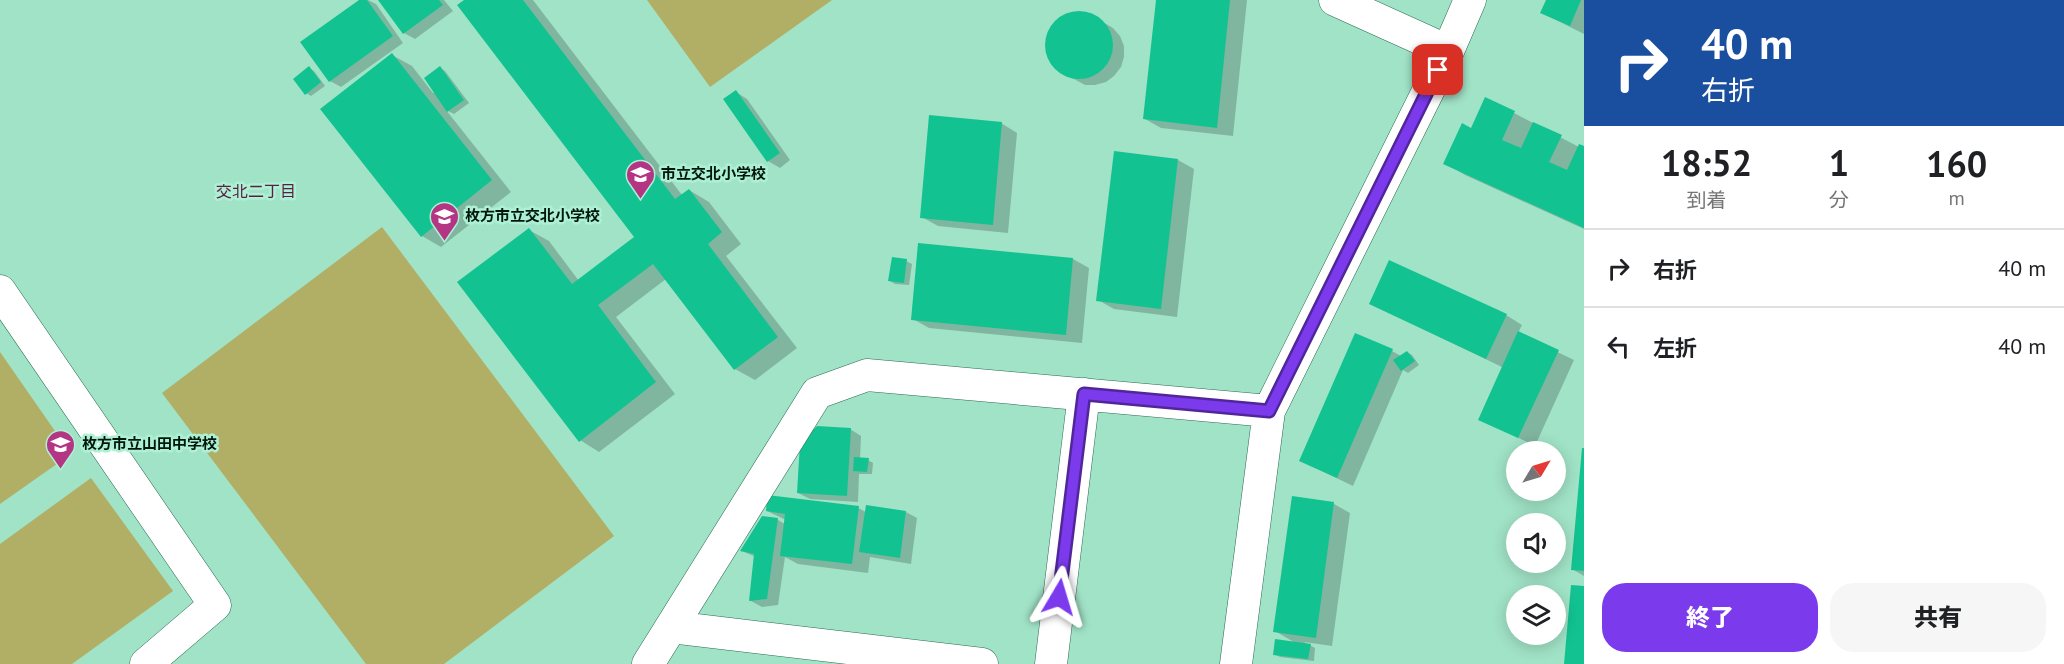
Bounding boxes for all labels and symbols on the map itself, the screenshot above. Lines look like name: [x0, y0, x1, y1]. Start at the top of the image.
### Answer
pin: [1412, 44, 1463, 95]
school or university icon: 市立交北小学校: [624, 158, 656, 200]
place label: 市立交北小学校: [661, 164, 766, 183]
district label: 交北二丁目: [216, 181, 296, 201]
school or university icon: 枚方市立交北小学校: [428, 200, 460, 242]
place label: 枚方市立交北小学校: [465, 206, 600, 225]
school or university icon: 枚方市立山田中学校: [45, 428, 77, 470]
place label: 枚方市立山田中学校: [82, 434, 217, 453]
north arrow: [1506, 441, 1566, 501]
position arrow: [1027, 565, 1091, 629]

